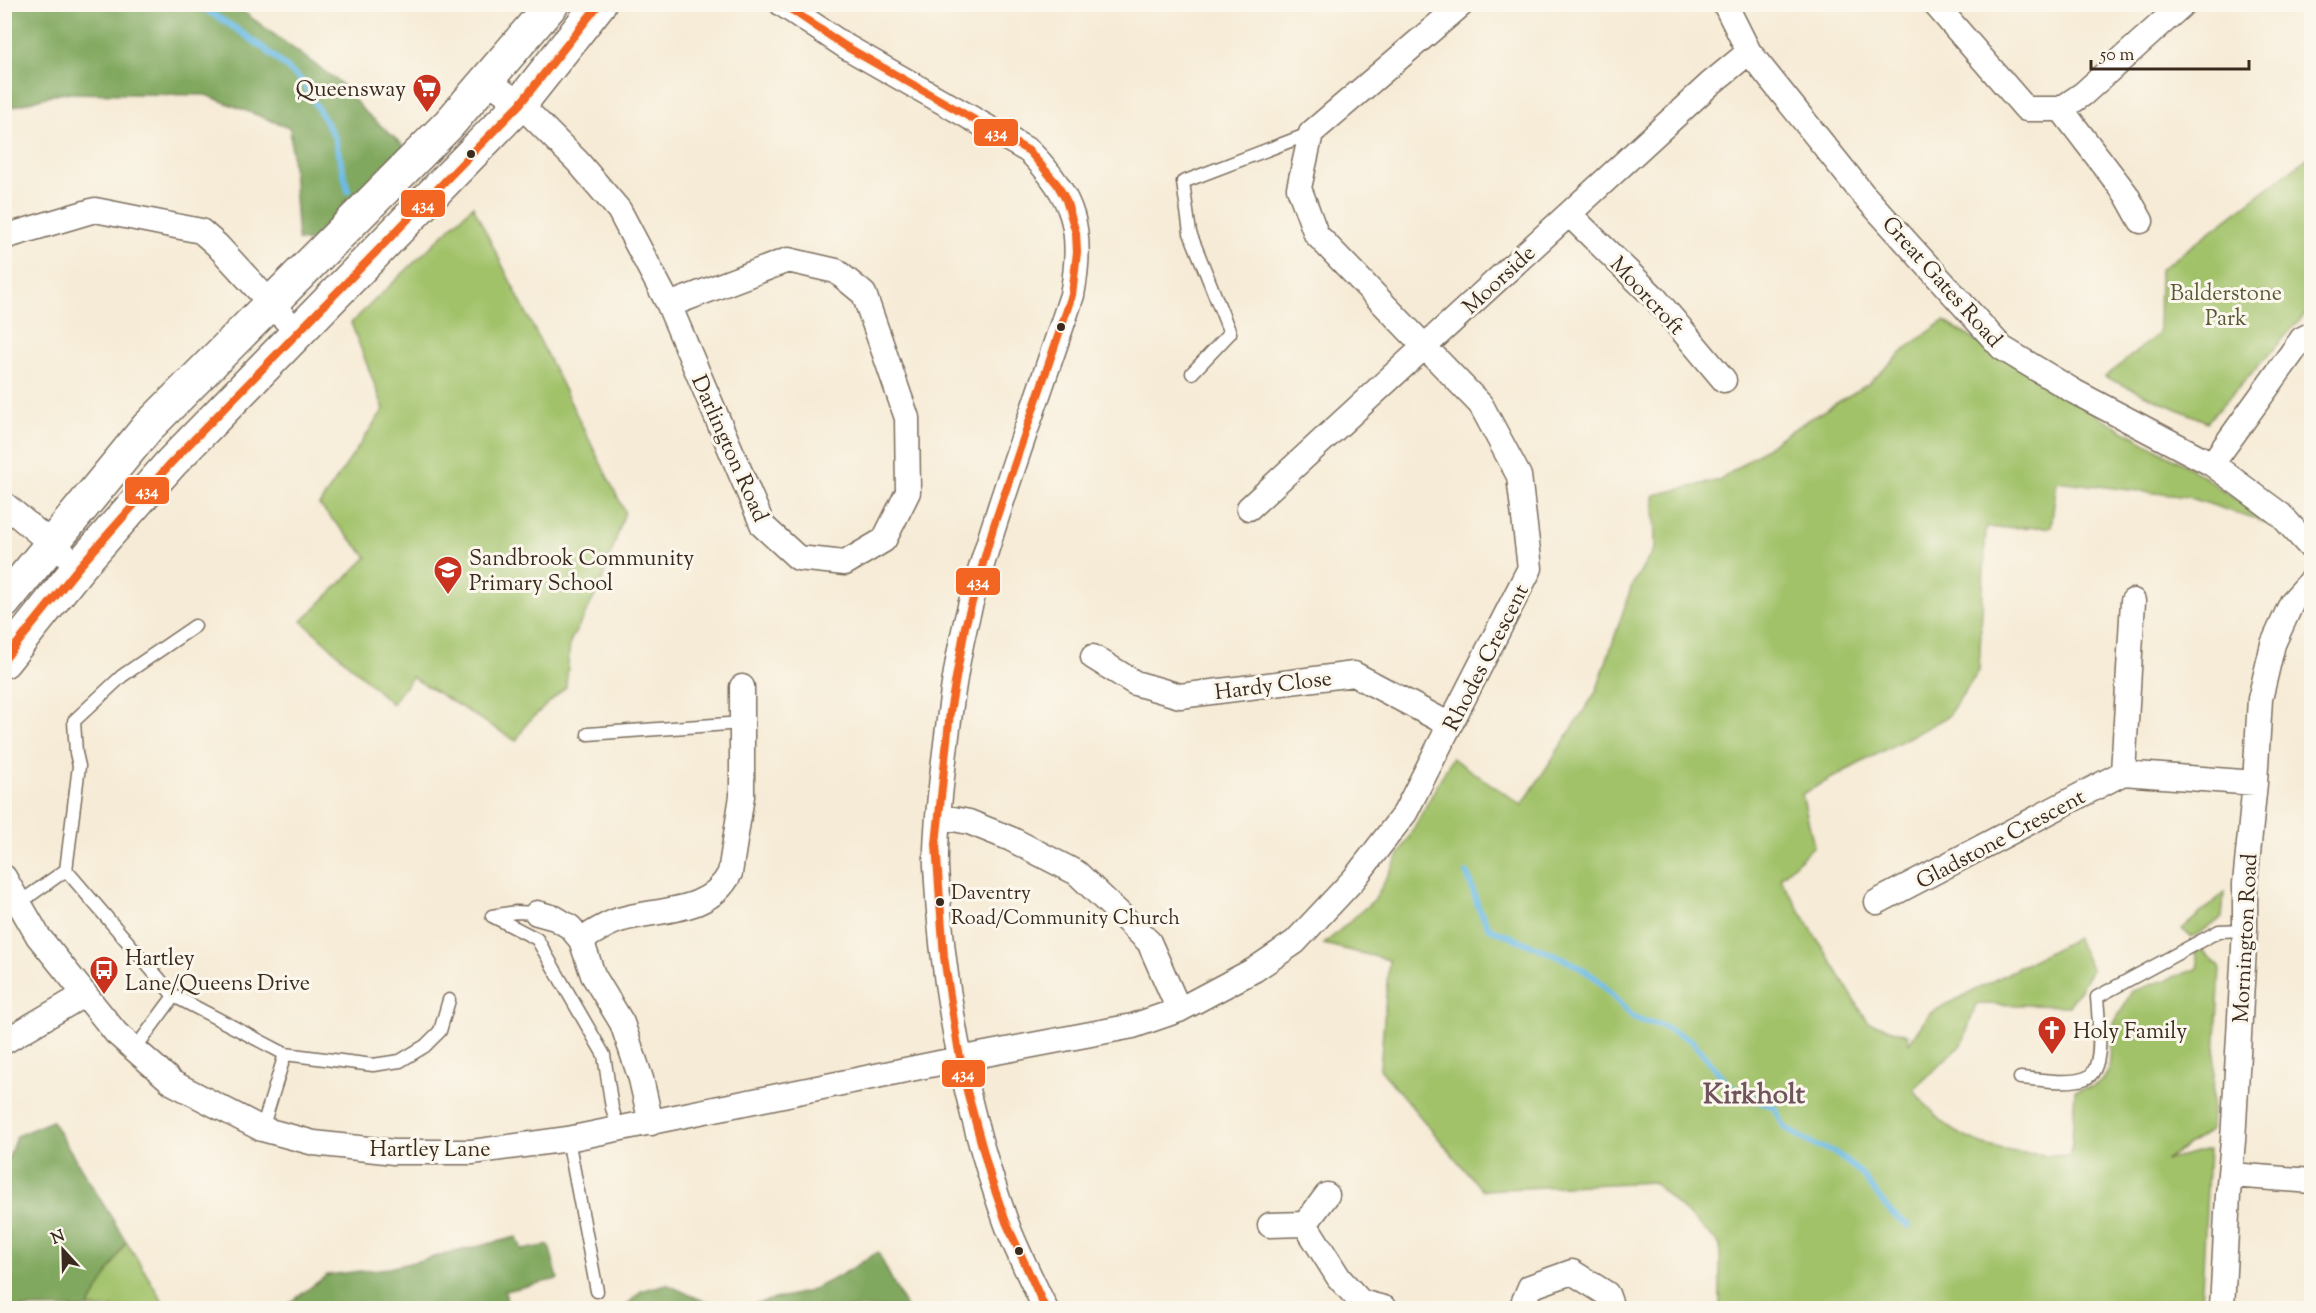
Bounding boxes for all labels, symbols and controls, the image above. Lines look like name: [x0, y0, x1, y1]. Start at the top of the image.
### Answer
scale bar: [2091, 33, 2248, 71]
text: 50 m: [2099, 43, 2135, 69]
supermarket icon: Queensway: [411, 72, 443, 114]
place label: Queensway: [295, 75, 406, 107]
line badge: 434: [973, 118, 1019, 147]
text: 434: [984, 123, 1007, 146]
unlabelled marker: [465, 148, 477, 160]
line badge: 434: [400, 189, 446, 218]
text: 434: [411, 195, 434, 218]
street label: Great Gates Road: [1873, 210, 2009, 356]
street label: Moorside: [1456, 239, 1544, 323]
street label: Moorcroft: [1601, 250, 1691, 344]
park label: Balderstone Park: [2170, 279, 2282, 336]
unlabelled marker: [1055, 321, 1067, 333]
street label: Darlington Road: [682, 371, 775, 528]
line badge: 434: [124, 476, 170, 505]
text: 434: [135, 481, 158, 504]
place label: Sandbrook Community Primary School: [469, 544, 694, 601]
school or university icon: Sandbrook Community Primary School: [432, 554, 464, 596]
line badge: 434: [955, 567, 1001, 596]
text: 434: [966, 572, 989, 595]
street label: Rhodes Crescent: [1437, 579, 1539, 738]
street label: Hardy Close: [1213, 664, 1334, 710]
street label: Gladstone Crescent: [1911, 782, 2092, 899]
street label: Mornington Road: [2227, 853, 2267, 1024]
place label: Daventry Road/Community Church: [951, 880, 1180, 934]
marker: Daventry Road/Community Church: [934, 896, 946, 908]
place label: Hartley Lane/Queens Drive: [125, 944, 310, 1001]
bus stop icon: Hartley Lane/Queens Drive: [88, 954, 120, 996]
church icon: Holy Family: [2036, 1014, 2068, 1056]
place label: Holy Family: [2073, 1017, 2187, 1049]
line badge: 434: [941, 1059, 986, 1088]
text: 434: [951, 1064, 974, 1087]
district label: Kirkholt: [1703, 1076, 1805, 1116]
street label: Hartley Lane: [370, 1135, 490, 1167]
north arrow: [33, 1220, 93, 1280]
text: N: [48, 1225, 69, 1251]
unlabelled marker: [1013, 1245, 1025, 1257]

